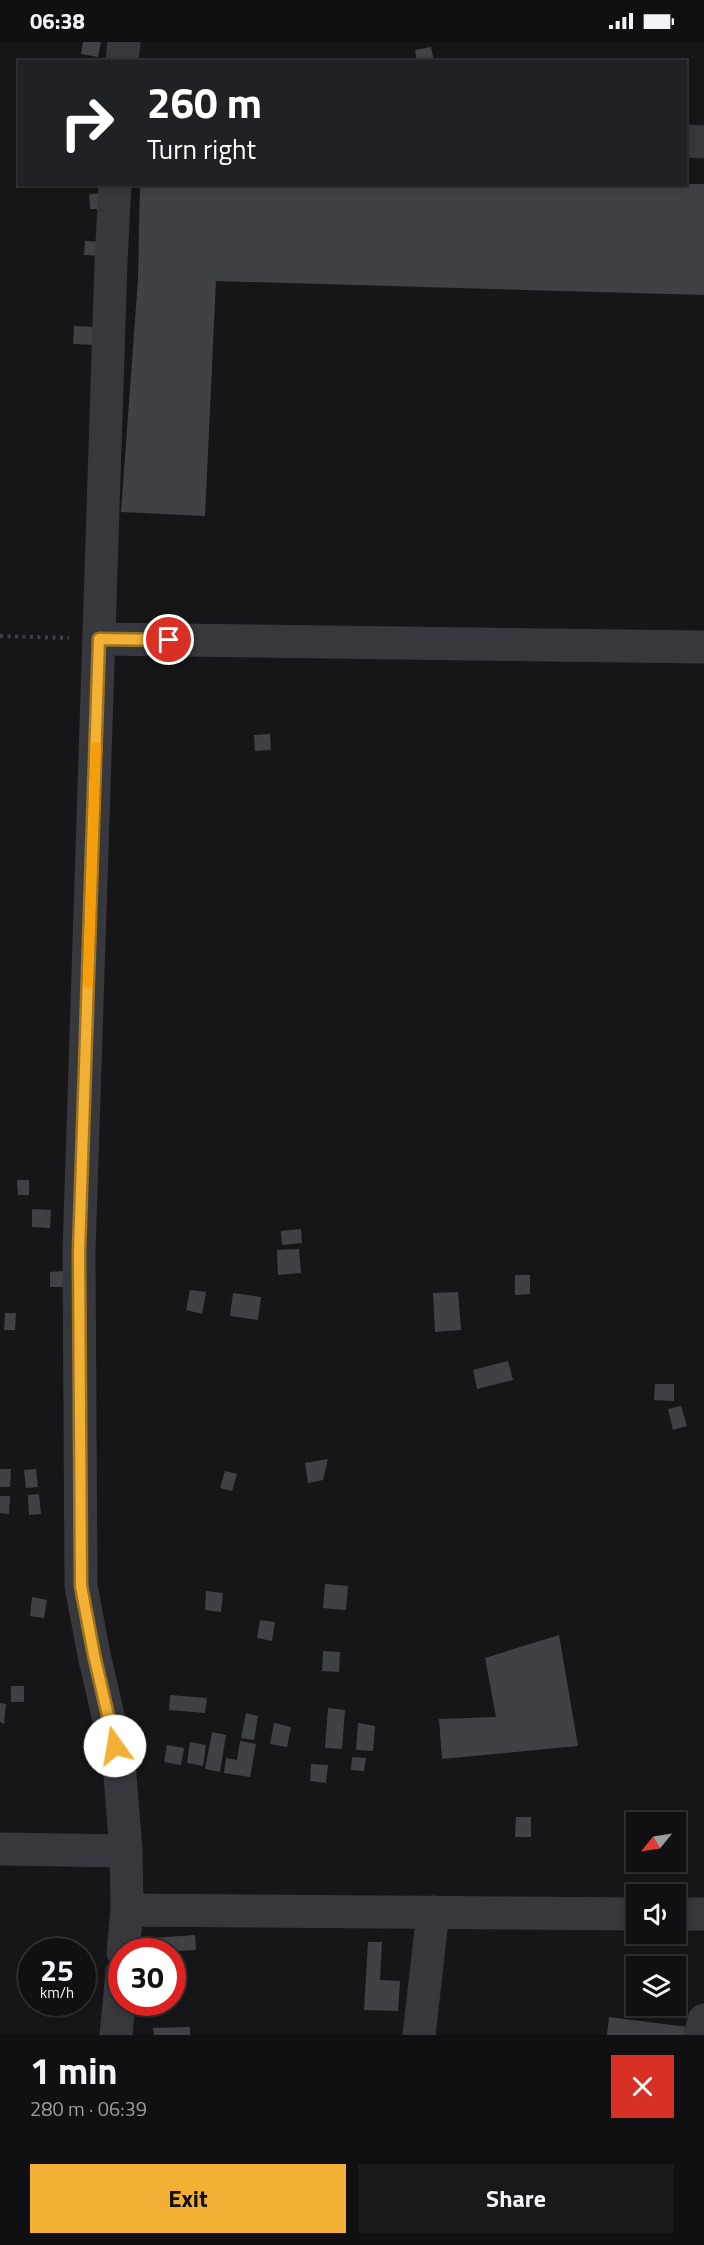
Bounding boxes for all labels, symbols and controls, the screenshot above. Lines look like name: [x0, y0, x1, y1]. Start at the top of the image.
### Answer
text: 06:38: [30, 4, 85, 38]
text: 260 m: [147, 70, 262, 134]
icon: right: [48, 84, 126, 162]
text: Turn right: [147, 128, 256, 169]
pin: [143, 614, 194, 665]
icon: arrive: [152, 623, 185, 656]
position arrow: [83, 1714, 147, 1778]
north arrow: [626, 1812, 686, 1872]
map controls: [626, 1812, 686, 2016]
button: sound: [626, 1884, 686, 1944]
speed limit sign: 30: [108, 1938, 186, 2016]
text: 25: [40, 1947, 74, 1993]
button: layers: [626, 1956, 686, 2016]
text: km/h: [40, 1981, 74, 2004]
text: 1 min: [30, 2043, 117, 2098]
button: close: [611, 2055, 674, 2118]
text: 280 m · 06:39: [30, 2093, 147, 2124]
button: Exit: [30, 2164, 346, 2233]
button: Share: [358, 2164, 674, 2233]

